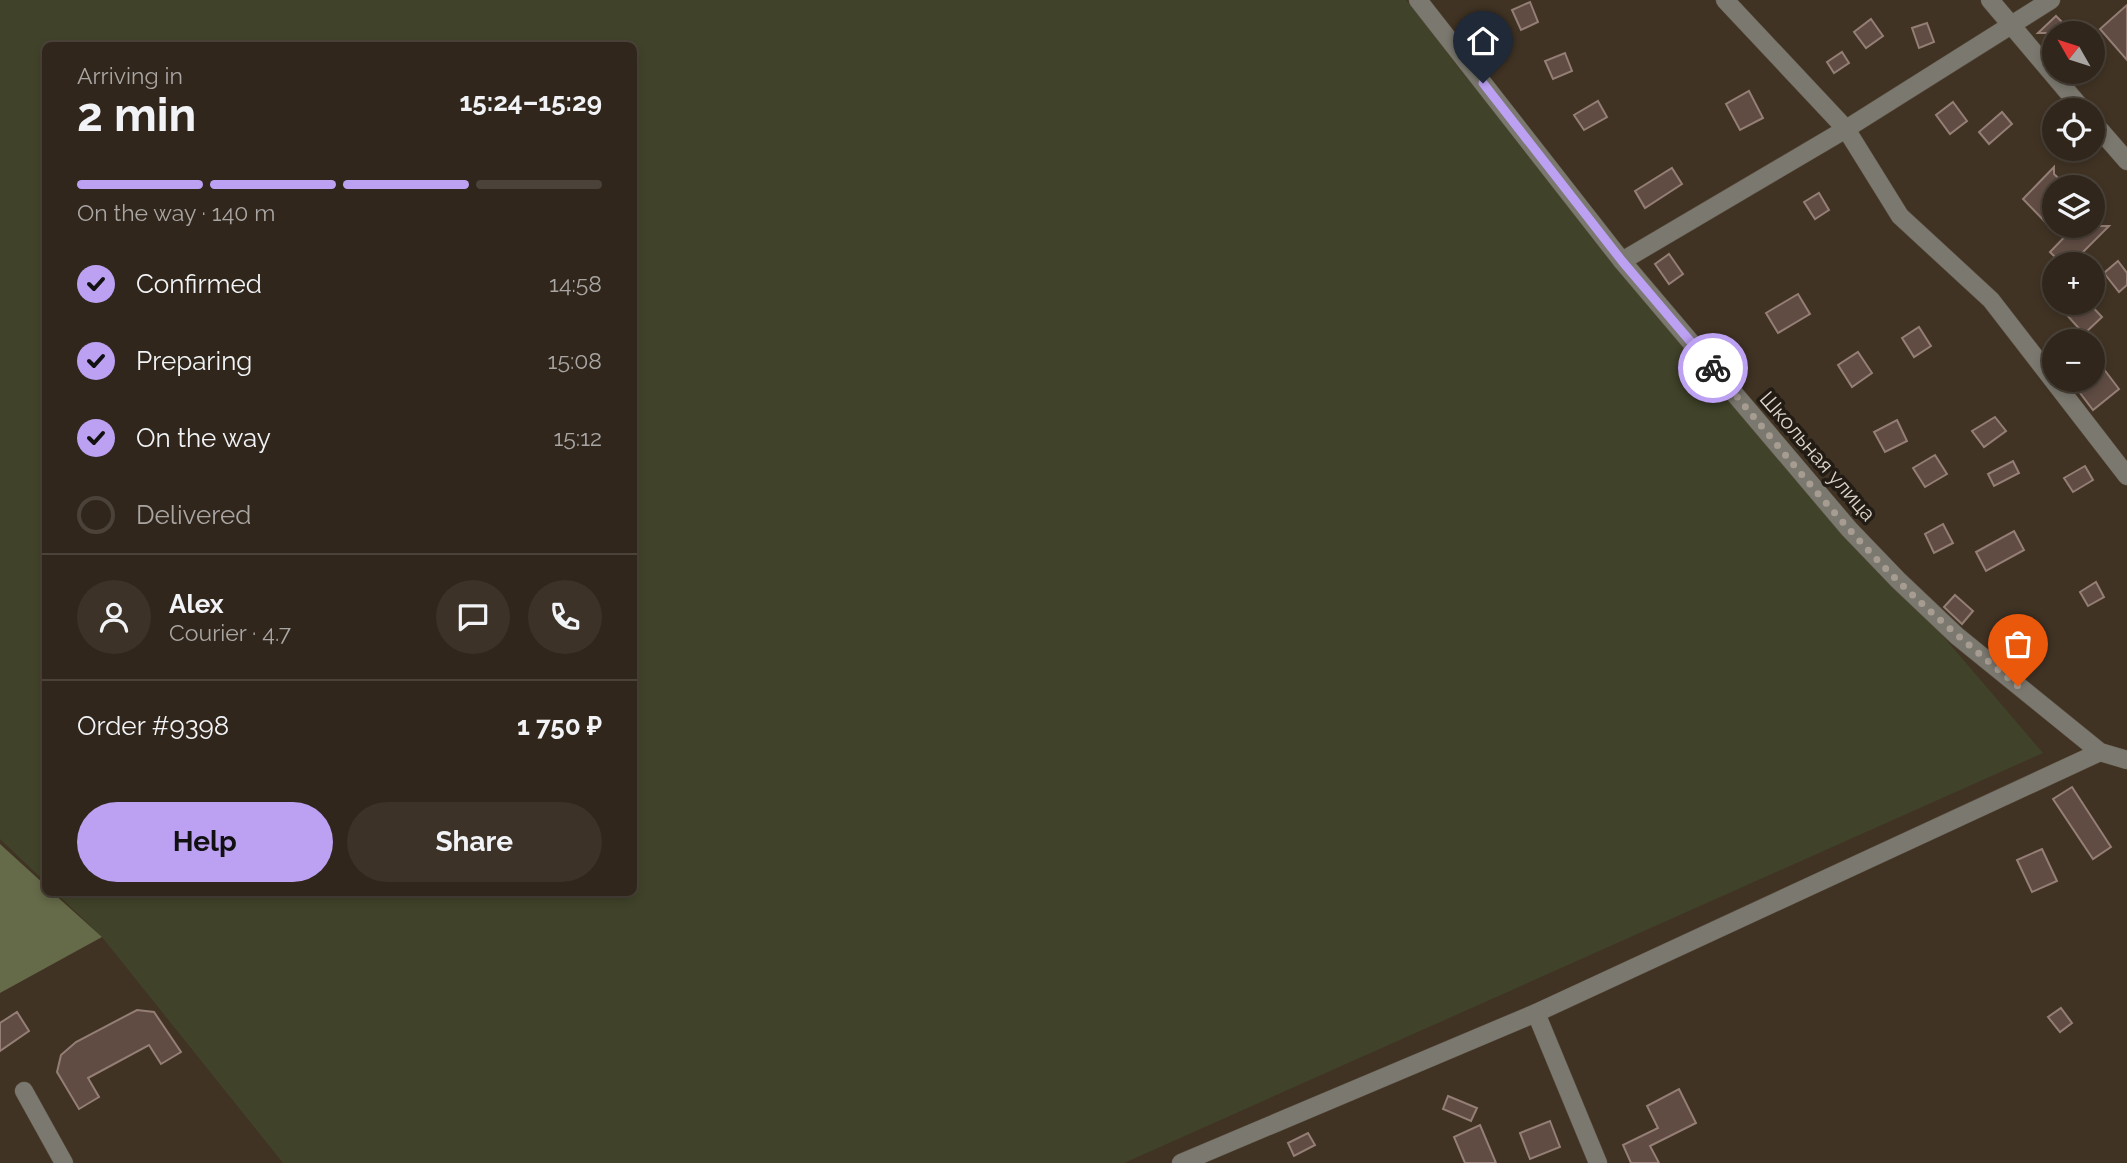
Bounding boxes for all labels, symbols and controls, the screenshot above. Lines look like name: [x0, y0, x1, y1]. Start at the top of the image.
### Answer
pin: [1453, 11, 1513, 83]
north arrow: [2042, 21, 2105, 84]
map controls: [2042, 21, 2105, 392]
icon: home: [1464, 22, 1502, 60]
text: Arriving in: [77, 62, 183, 89]
text: 15:24–15:29: [459, 87, 602, 117]
text: 2 min: [77, 88, 196, 142]
button: locate: [2042, 98, 2105, 161]
button: layers: [2042, 175, 2105, 238]
text: On the way · 140 m: [77, 199, 275, 226]
button: +: [2042, 252, 2105, 315]
icon: check: [77, 265, 115, 303]
text: Confirmed: [136, 269, 262, 299]
text: 14:58: [549, 270, 602, 297]
button: −: [2042, 329, 2105, 392]
courier: [1678, 333, 1748, 403]
icon: check: [77, 342, 115, 380]
text: Preparing: [136, 346, 252, 376]
text: 15:08: [548, 347, 602, 374]
icon: bike: [1694, 349, 1732, 387]
street label: Школьная улица: [1755, 386, 1881, 526]
icon: check: [77, 419, 115, 457]
text: On the way: [136, 423, 271, 453]
text: 15:12: [553, 424, 602, 451]
text: Delivered: [136, 500, 251, 530]
button: person: [77, 580, 151, 654]
button: chat: [436, 580, 510, 654]
button: phone: [528, 580, 602, 654]
text: Alex: [169, 589, 224, 619]
pin: [1988, 614, 2048, 686]
text: Courier · 4.7: [169, 619, 291, 646]
icon: bag: [1999, 625, 2037, 663]
text: Order #9398: [77, 711, 229, 741]
text: 1 750 ₽: [517, 711, 602, 741]
button: Help: [77, 802, 333, 882]
button: Share: [347, 802, 602, 882]

